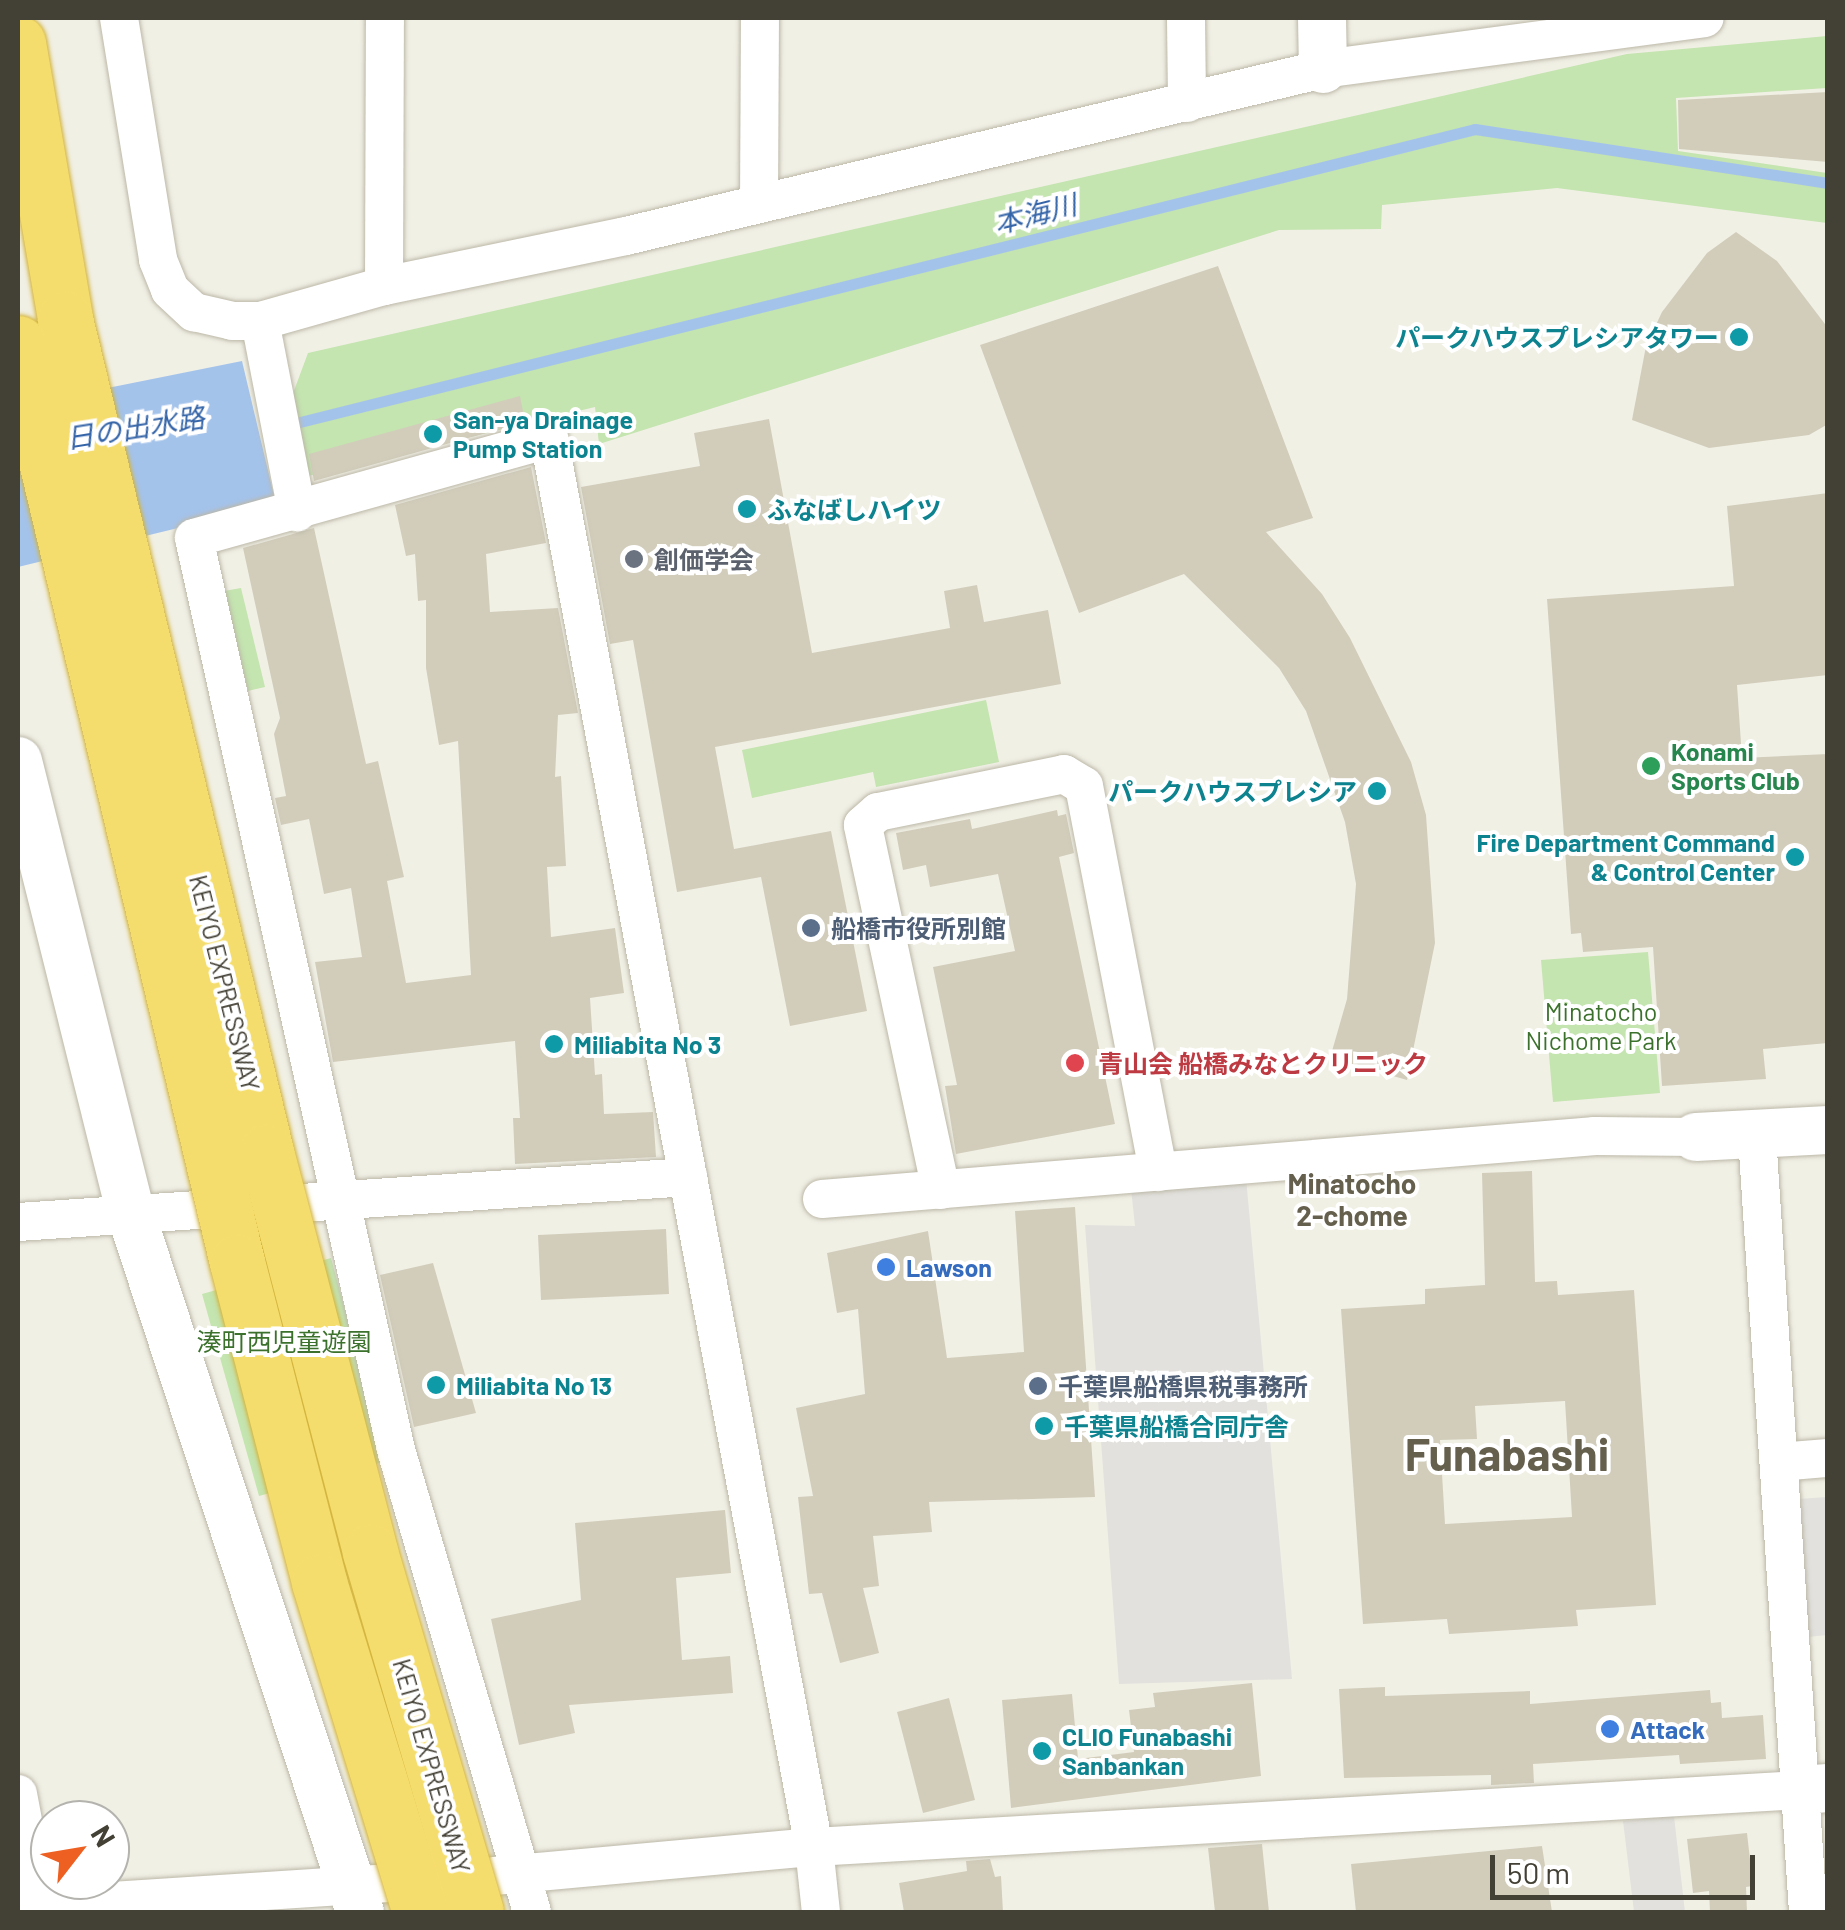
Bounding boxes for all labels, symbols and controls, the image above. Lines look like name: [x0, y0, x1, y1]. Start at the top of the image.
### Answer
water label: 本海川: [990, 187, 1080, 239]
place label: パークハウスプレシアタワー: [1394, 322, 1719, 352]
marker: パークハウスプレシアタワー: [1728, 326, 1750, 348]
water label: 日の出水路: [63, 399, 207, 455]
place label: San-ya Drainage Pump Station: [453, 405, 633, 464]
marker: San-ya Drainage Pump Station: [422, 423, 444, 445]
place label: ふなばしハイツ: [767, 494, 942, 524]
marker: ふなばしハイツ: [736, 498, 758, 520]
place label: 創価学会: [654, 544, 754, 574]
marker: 創価学会: [623, 548, 645, 570]
place label: Konami Sports Club: [1671, 737, 1800, 796]
marker: Konami Sports Club: [1640, 755, 1662, 777]
place label: パークハウスプレシア: [1107, 776, 1357, 806]
marker: パークハウスプレシア: [1366, 780, 1388, 802]
place label: Fire Department Command & Control Center: [1477, 828, 1775, 887]
marker: Fire Department Command & Control Center: [1784, 846, 1806, 868]
street label: KEIYO EXPRESSWAY: [184, 872, 266, 1094]
place label: 船橋市役所別館: [831, 913, 1006, 943]
marker: 船橋市役所別館: [800, 917, 822, 939]
park label: Minatocho Nichome Park: [1525, 997, 1677, 1056]
place label: Miliabita No 3: [574, 1029, 721, 1059]
marker: Miliabita No 3: [543, 1033, 565, 1055]
place label: 青山会 船橋みなとクリニック: [1098, 1048, 1428, 1078]
marker: 青山会 船橋みなとクリニック: [1062, 1050, 1088, 1076]
district label: Minatocho 2-chome: [1288, 1166, 1416, 1232]
place label: Lawson: [906, 1252, 992, 1282]
marker: Lawson: [875, 1256, 897, 1278]
park label: 湊町西児童遊園: [197, 1326, 371, 1356]
place label: Miliabita No 13: [456, 1370, 612, 1400]
place label: 千葉県船橋県税事務所: [1058, 1371, 1308, 1401]
marker: Miliabita No 13: [425, 1374, 447, 1396]
marker: 千葉県船橋県税事務所: [1027, 1375, 1049, 1397]
place label: 千葉県船橋合同庁舎: [1064, 1411, 1289, 1441]
marker: 千葉県船橋合同庁舎: [1033, 1415, 1055, 1437]
district label: Funabashi: [1405, 1427, 1609, 1481]
street label: KEIYO EXPRESSWAY: [387, 1655, 477, 1877]
place label: Attack: [1630, 1714, 1705, 1744]
marker: Attack: [1599, 1718, 1621, 1740]
place label: CLIO Funabashi Sanbankan: [1062, 1722, 1232, 1781]
marker: CLIO Funabashi Sanbankan: [1031, 1740, 1053, 1762]
north arrow: [30, 1800, 130, 1900]
text: N: [85, 1819, 123, 1852]
scale bar: [1495, 1835, 1760, 1897]
text: 50 m: [1507, 1854, 1570, 1890]

